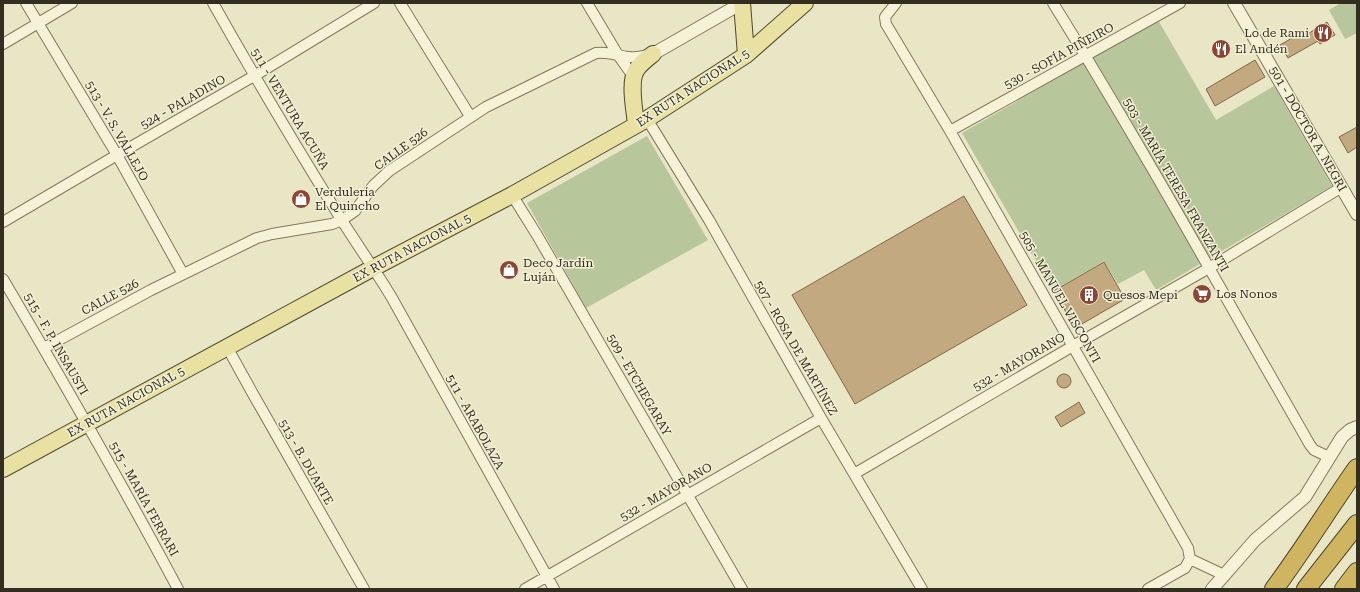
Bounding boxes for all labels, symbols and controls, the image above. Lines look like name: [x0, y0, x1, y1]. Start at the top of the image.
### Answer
street label: 530 - SOFÍA PIÑEIRO: [1002, 20, 1116, 92]
restaurant icon: Lo de Rami: [1312, 22, 1334, 44]
place label: Lo de Rami: [1244, 26, 1309, 40]
restaurant icon: El Andén: [1210, 38, 1232, 60]
place label: El Andén: [1235, 42, 1288, 56]
street label: 511 - VENTURA ACUÑA: [248, 46, 332, 173]
street label: EX RUTA NACIONAL 5: [634, 46, 752, 130]
street label: 501 - DOCTOR A. NEGRI: [1266, 64, 1350, 194]
street label: 524 - PALADINO: [138, 72, 228, 132]
street label: 513 - V. S. VALLEJO: [83, 78, 151, 184]
street label: 503 - MARÍA TERESA FRANZANTI: [1120, 96, 1232, 274]
street label: CALLE 526: [372, 125, 431, 173]
place label: Verdulería El Quincho: [315, 185, 380, 213]
shop icon: Verdulería El Quincho: [290, 188, 312, 210]
street label: EX RUTA NACIONAL 5: [351, 211, 474, 285]
street label: 505 - MANUEL VISCONTI: [1017, 229, 1103, 365]
place label: Deco Jardín Luján: [523, 256, 593, 284]
shop icon: Deco Jardín Luján: [498, 259, 520, 281]
street label: CALLE 526: [79, 276, 141, 318]
street label: 507 - ROSA DE MARTÍNEZ: [752, 278, 840, 418]
supermarket icon: Los Nonos: [1191, 283, 1213, 305]
building icon: Quesos Mepi: [1078, 284, 1100, 306]
place label: Los Nonos: [1216, 287, 1278, 301]
place label: Quesos Mepi: [1103, 288, 1178, 302]
street label: 515 - F. P. INSAUSTI: [21, 290, 91, 398]
street label: 532 - MAYORANO: [970, 330, 1068, 394]
street label: 509 - ETCHEGARAY: [604, 332, 674, 439]
street label: EX RUTA NACIONAL 5: [65, 364, 187, 440]
street label: 511 - ARABOLAZA: [443, 372, 507, 472]
street label: 513 - B. DUARTE: [276, 417, 336, 507]
street label: 515 - MARÍA FERRARI: [107, 439, 181, 559]
street label: 532 - MAYORANO: [617, 460, 715, 524]

